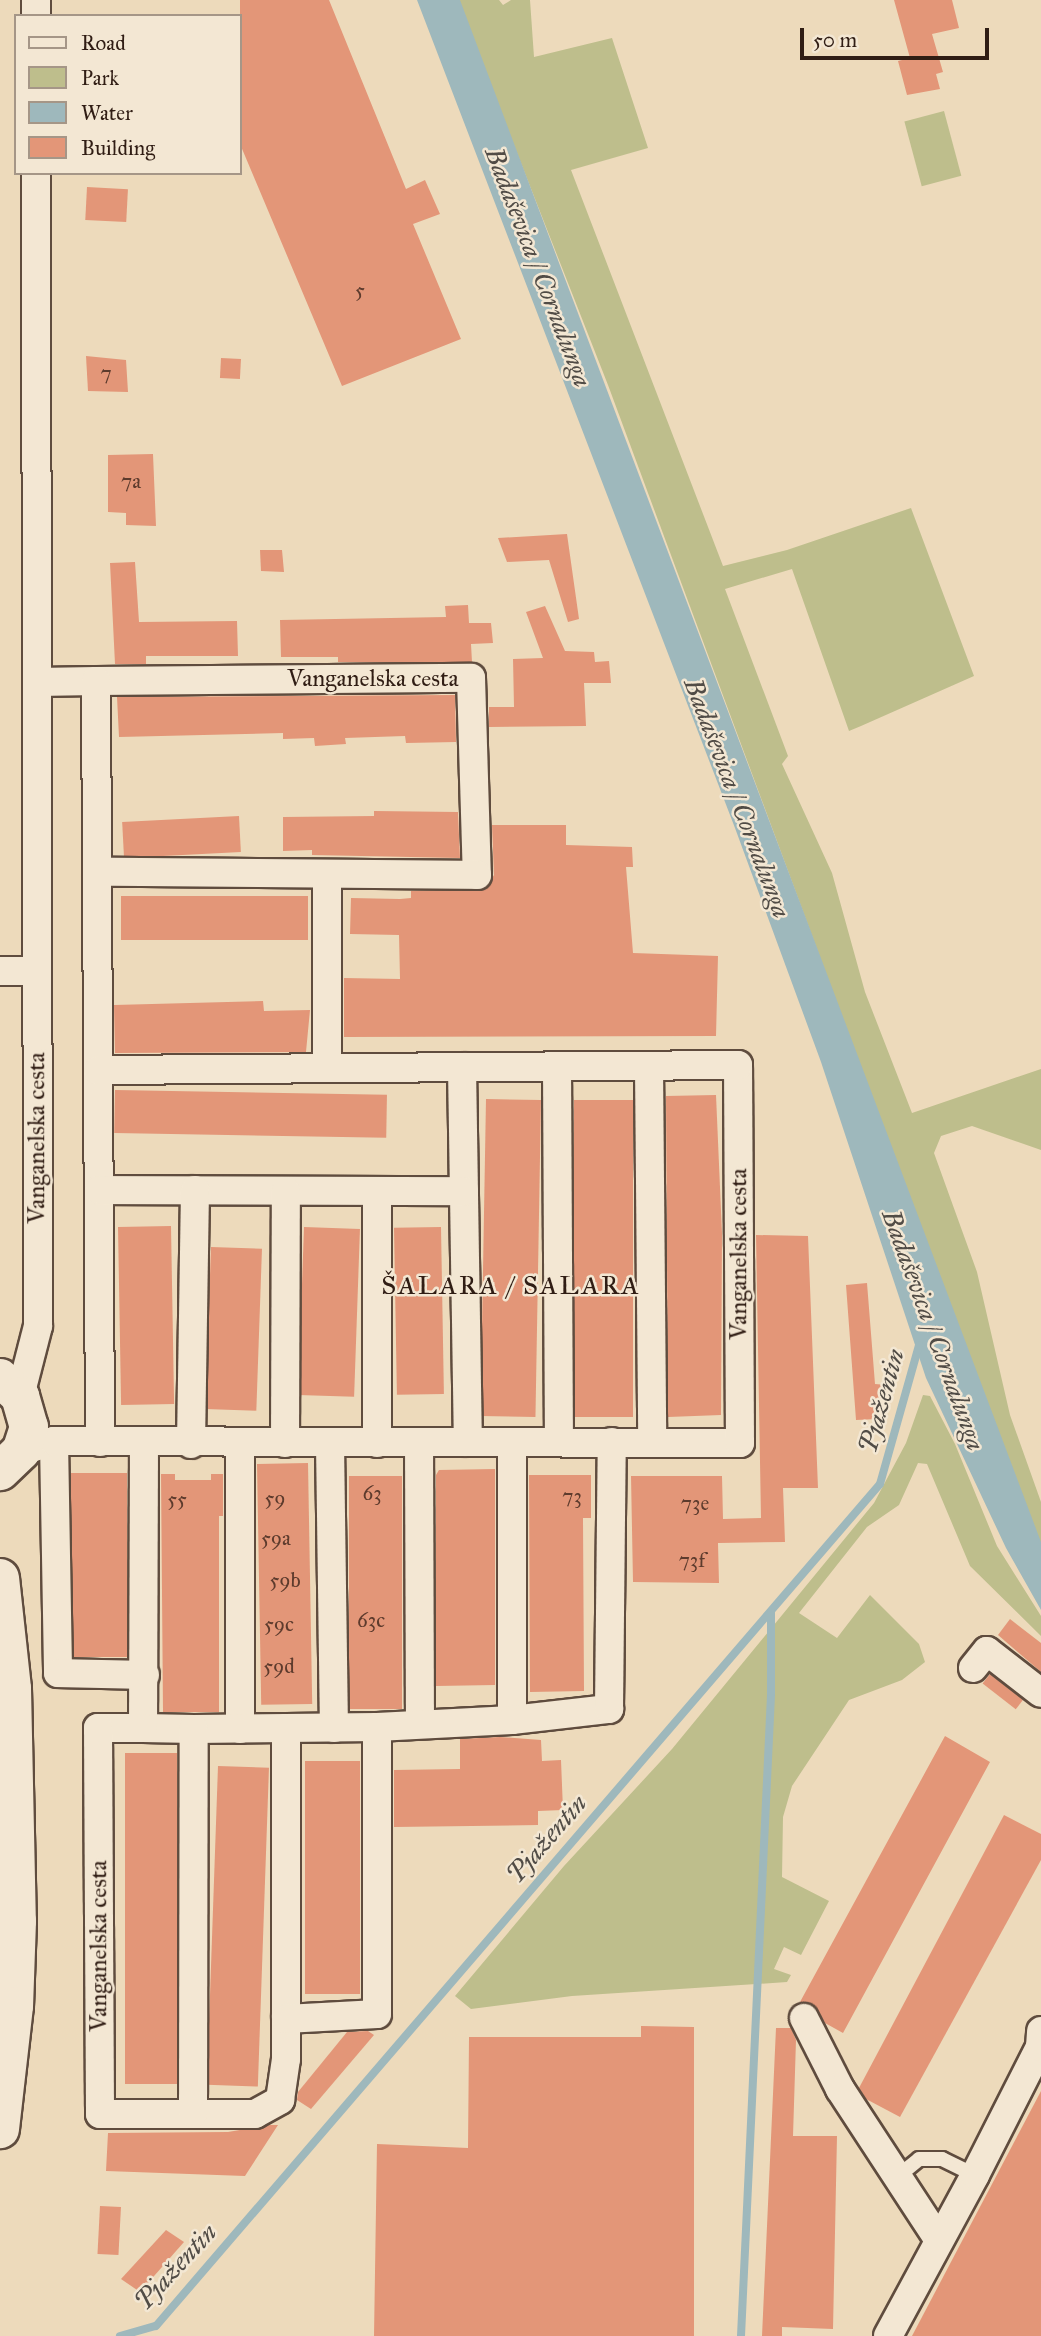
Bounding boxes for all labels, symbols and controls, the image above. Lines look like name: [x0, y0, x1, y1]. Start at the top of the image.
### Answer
legend: [14, 14, 242, 175]
scale bar: [803, 14, 992, 58]
text: 50 m: [813, 27, 857, 53]
text: Road: [81, 30, 126, 56]
text: Park: [81, 65, 119, 91]
text: Water: [81, 100, 133, 126]
text: Building: [81, 135, 155, 161]
water label: Badaševica / Cornalunga: [478, 143, 598, 391]
house number: 5: [355, 277, 365, 303]
house number: 7: [100, 360, 112, 386]
house number: 7a: [121, 468, 141, 494]
street label: Vanganelska cesta: [287, 665, 459, 693]
water label: Badaševica / Cornalunga: [677, 674, 797, 922]
street label: Vanganelska cesta: [23, 1052, 51, 1224]
street label: Vanganelska cesta: [725, 1168, 753, 1340]
water label: Badaševica / Cornalunga: [875, 1205, 991, 1455]
district label: ŠALARA / SALARA: [383, 1270, 639, 1302]
water label: Pjažentin: [852, 1345, 912, 1457]
house number: 63: [362, 1480, 382, 1506]
house number: 73: [562, 1483, 582, 1509]
house number: 59: [264, 1485, 286, 1511]
house number: 55: [167, 1486, 187, 1512]
house number: 73e: [681, 1490, 709, 1516]
house number: 59a: [261, 1525, 291, 1551]
house number: 73f: [679, 1547, 705, 1573]
house number: 59b: [269, 1567, 301, 1593]
house number: 63c: [357, 1607, 385, 1633]
house number: 59c: [264, 1611, 294, 1637]
house number: 59d: [263, 1653, 295, 1679]
water label: Pjažentin: [500, 1788, 594, 1890]
street label: Vanganelska cesta: [85, 1860, 113, 2032]
water label: Pjažentin: [128, 2217, 224, 2317]

